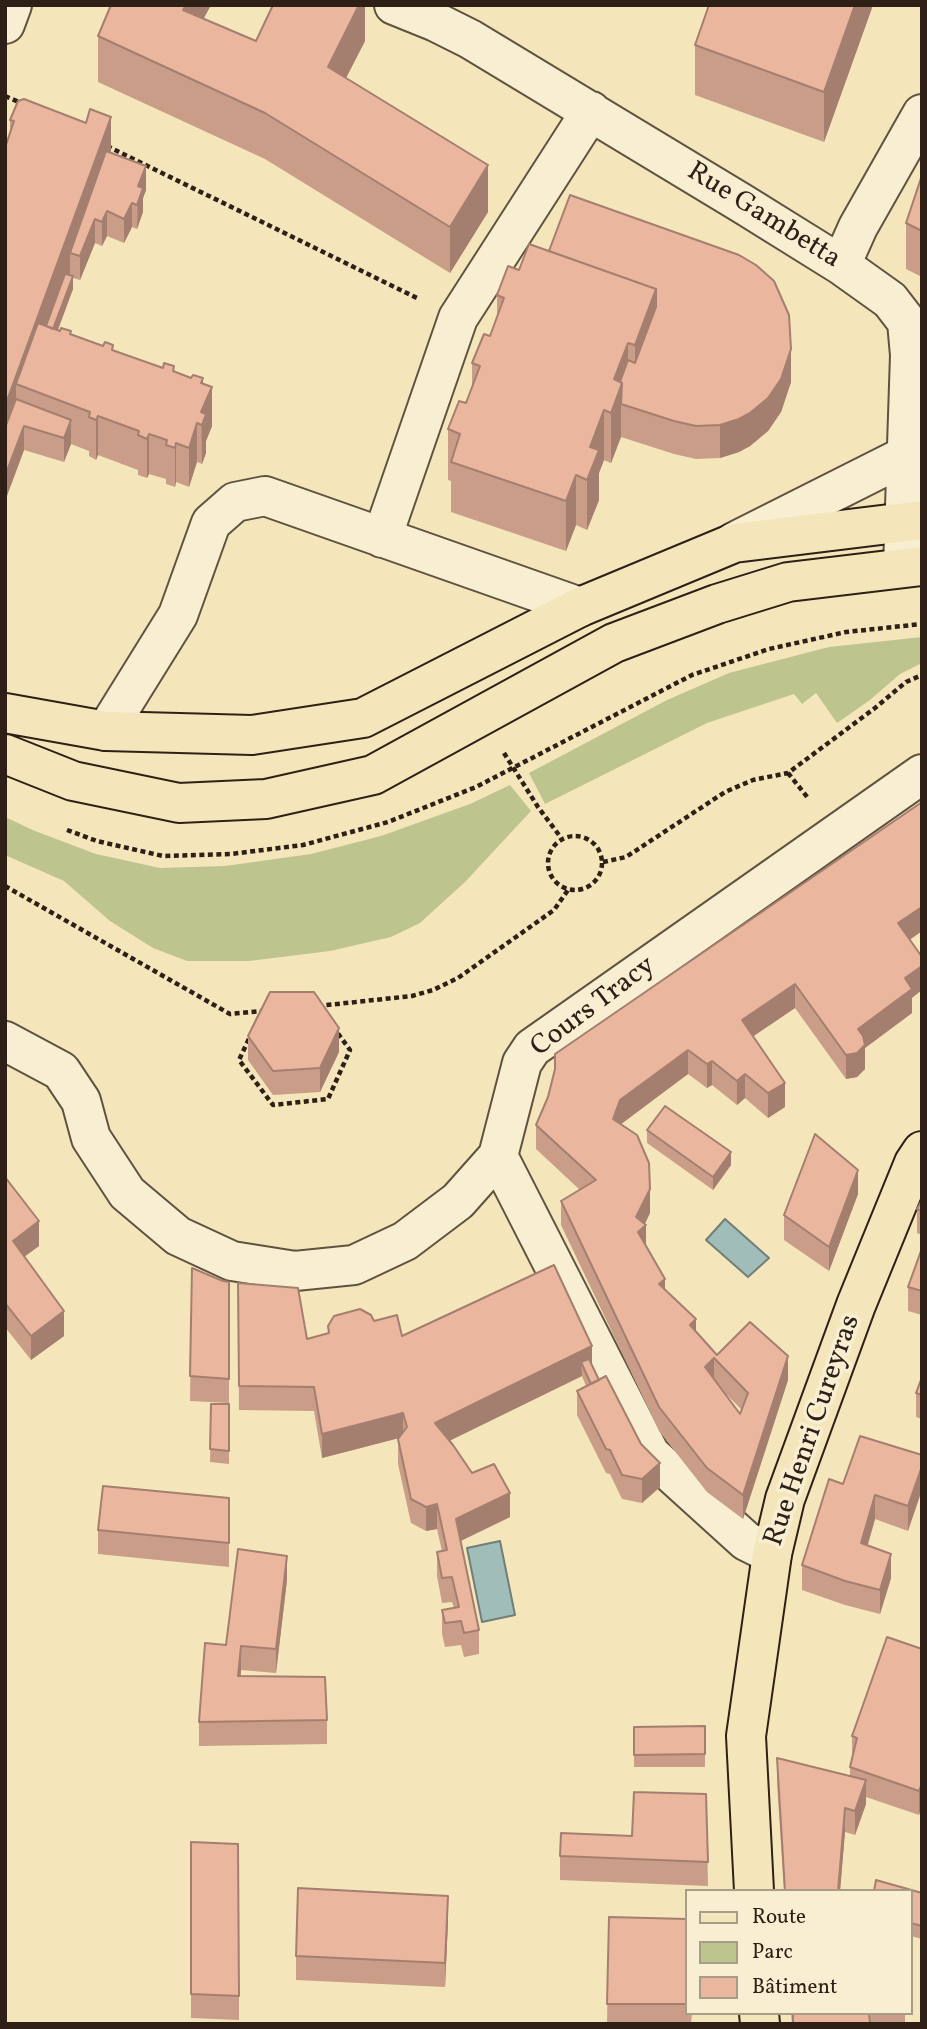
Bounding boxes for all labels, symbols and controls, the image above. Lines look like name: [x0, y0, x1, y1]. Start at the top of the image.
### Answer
street label: Rue Gambetta: [680, 156, 846, 278]
street label: Cours Tracy: [525, 950, 663, 1066]
street label: Rue Henri Cureyras: [759, 1311, 869, 1551]
legend: [685, 1889, 913, 2015]
text: Route: [752, 1903, 806, 1932]
text: Parc: [752, 1938, 793, 1967]
text: Bâtiment: [752, 1973, 837, 2002]

